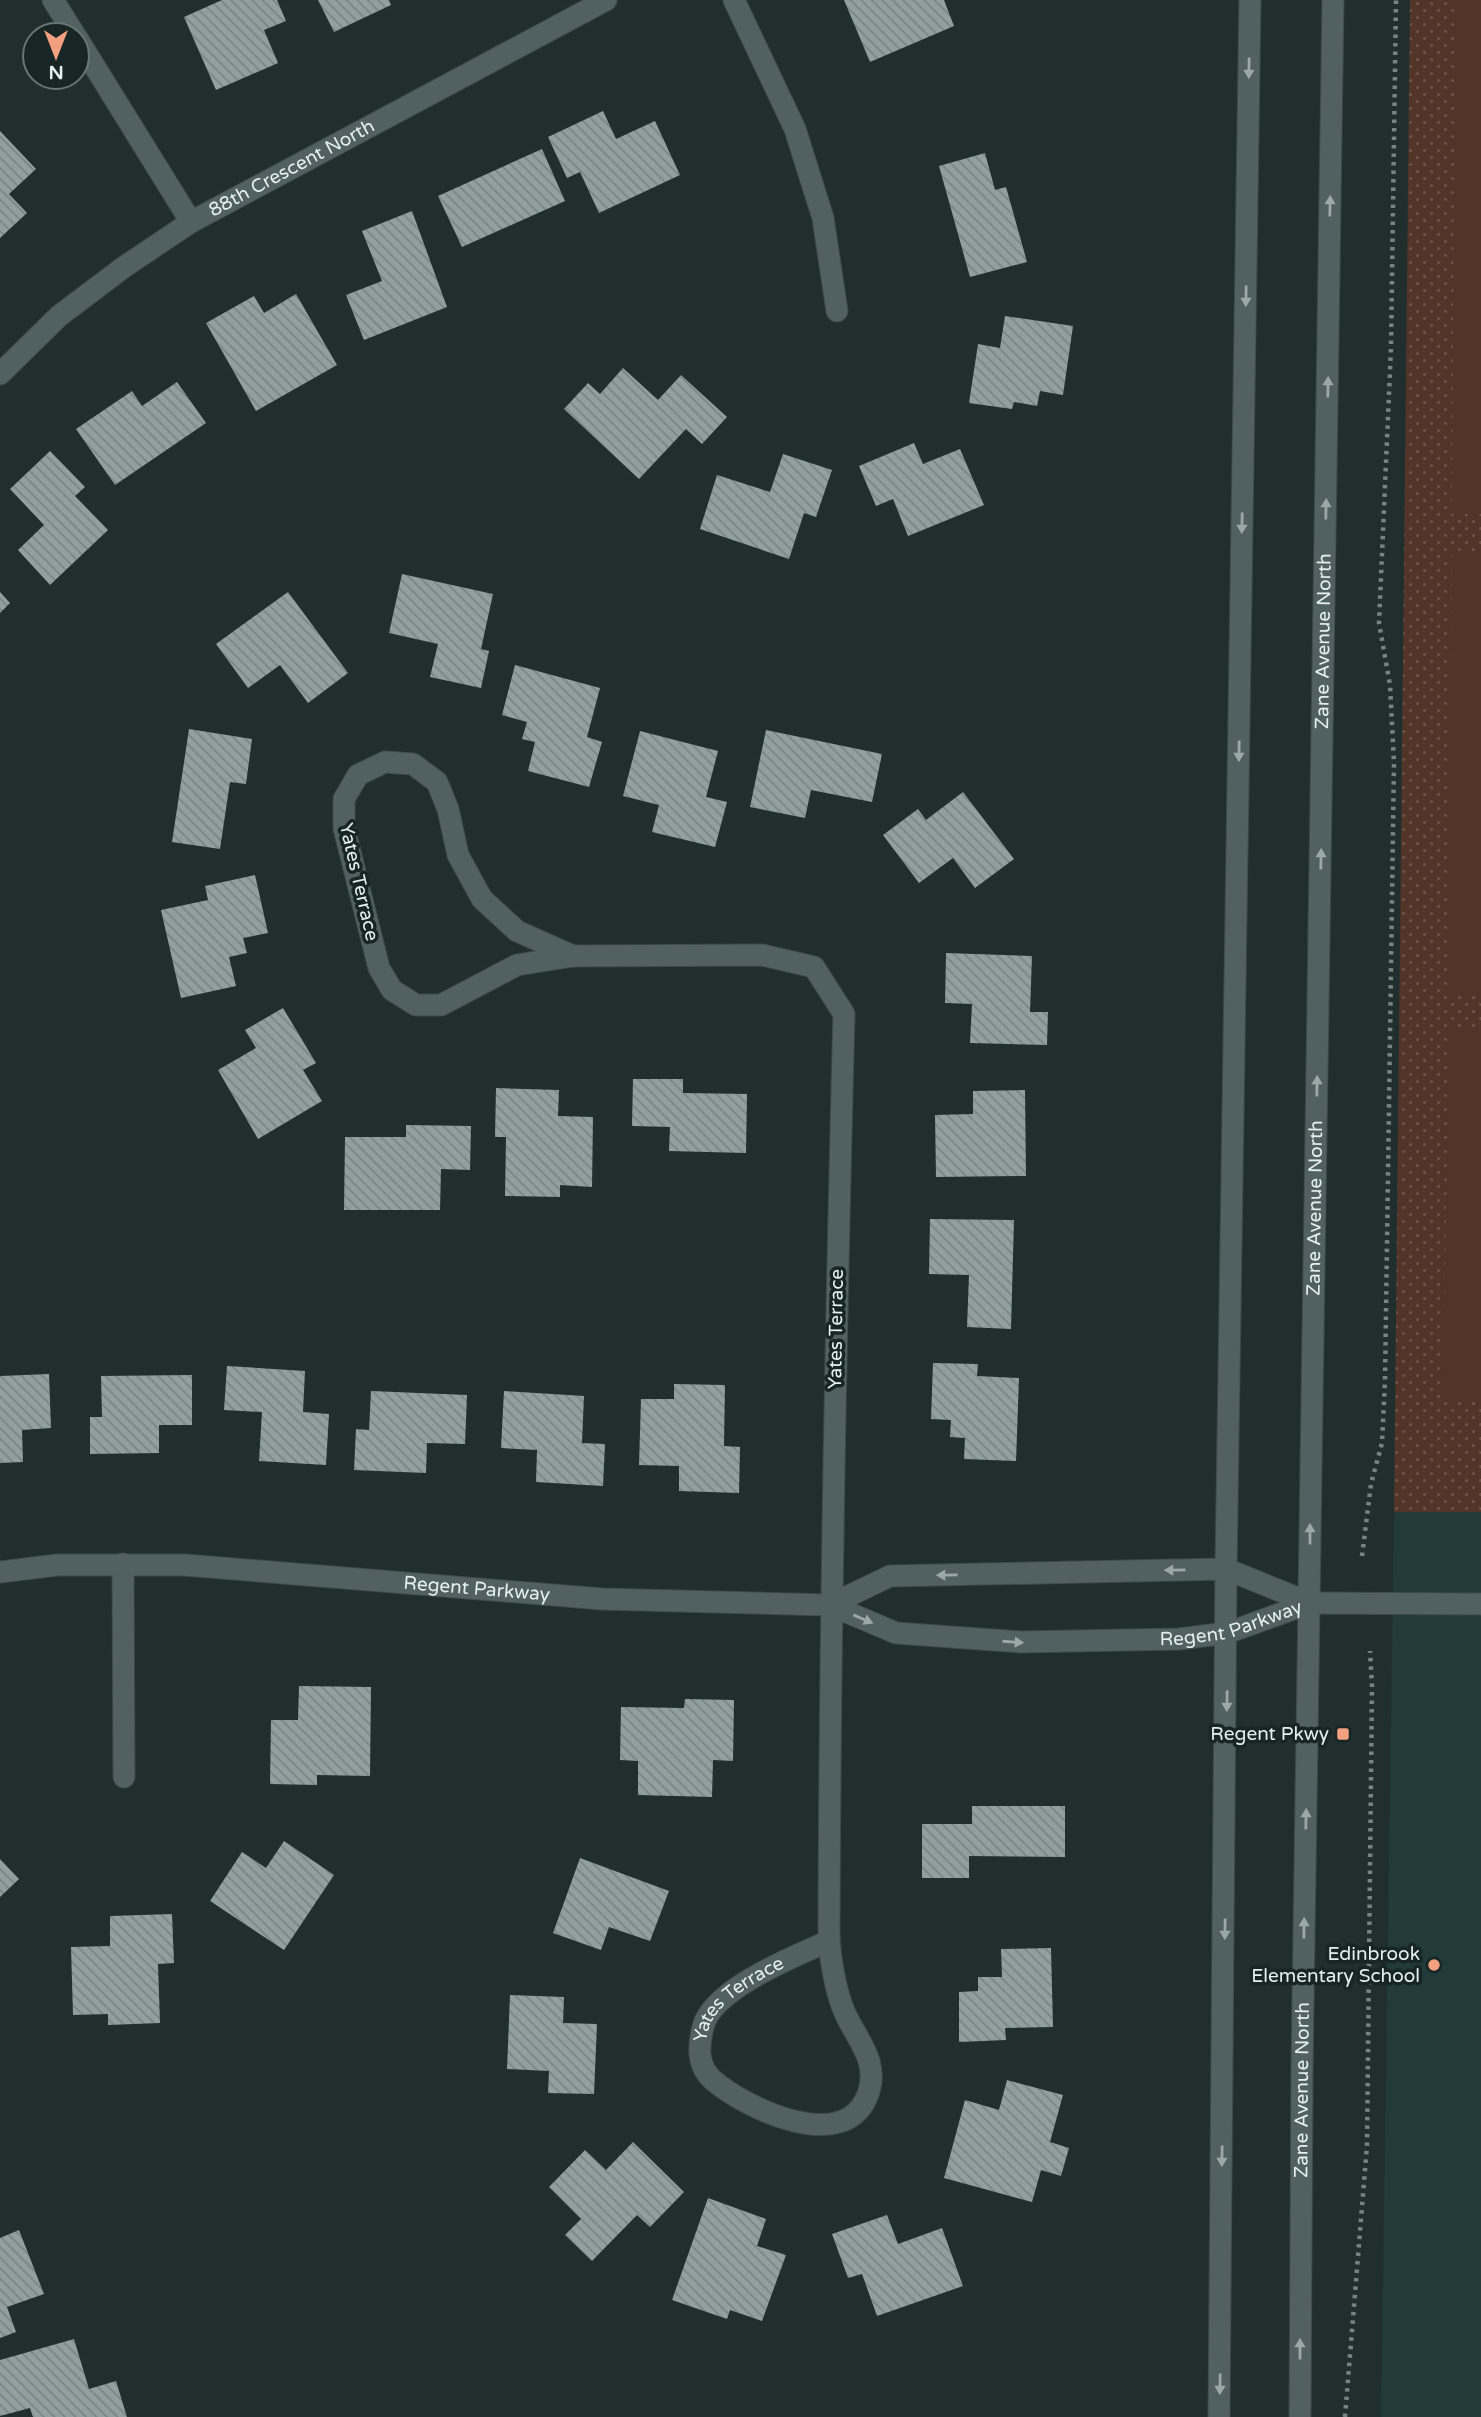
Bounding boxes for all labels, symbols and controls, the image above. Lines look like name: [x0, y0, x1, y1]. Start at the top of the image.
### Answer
north arrow: [21, 21, 91, 91]
one-way arrow: [1244, 57, 1255, 79]
text: N: [48, 61, 64, 83]
street label: 88th Crescent North: [205, 115, 378, 221]
one-way arrow: [1325, 195, 1336, 217]
one-way arrow: [1240, 285, 1252, 307]
one-way arrow: [1322, 376, 1334, 398]
one-way arrow: [1321, 498, 1332, 520]
one-way arrow: [1236, 512, 1248, 534]
street label: Zane Avenue North: [1311, 553, 1336, 729]
one-way arrow: [1233, 740, 1245, 762]
street label: Yates Terrace: [335, 821, 383, 943]
one-way arrow: [1315, 848, 1326, 870]
one-way arrow: [1311, 1075, 1323, 1097]
street label: Zane Avenue North: [1303, 1120, 1327, 1296]
street label: Yates Terrace: [824, 1269, 848, 1389]
one-way arrow: [1304, 1523, 1316, 1545]
one-way arrow: [1164, 1564, 1186, 1575]
one-way arrow: [936, 1569, 958, 1580]
street label: Regent Parkway: [403, 1572, 551, 1606]
street label: Regent Parkway: [1159, 1596, 1305, 1650]
one-way arrow: [853, 1613, 873, 1625]
one-way arrow: [1002, 1636, 1024, 1647]
one-way arrow: [1221, 1690, 1233, 1712]
place label: Regent Pkwy: [1210, 1723, 1329, 1745]
marker: Regent Pkwy: [1335, 1726, 1351, 1742]
one-way arrow: [1301, 1808, 1312, 1830]
one-way arrow: [1298, 1916, 1310, 1938]
one-way arrow: [1219, 1918, 1230, 1940]
place label: Edinbrook Elementary School: [1251, 1943, 1420, 1987]
street label: Yates Terrace: [689, 1952, 787, 2043]
marker: Edinbrook Elementary School: [1426, 1957, 1442, 1973]
street label: Zane Avenue North: [1290, 2002, 1314, 2178]
one-way arrow: [1216, 2145, 1228, 2167]
one-way arrow: [1294, 2338, 1306, 2360]
one-way arrow: [1214, 2373, 1226, 2395]

